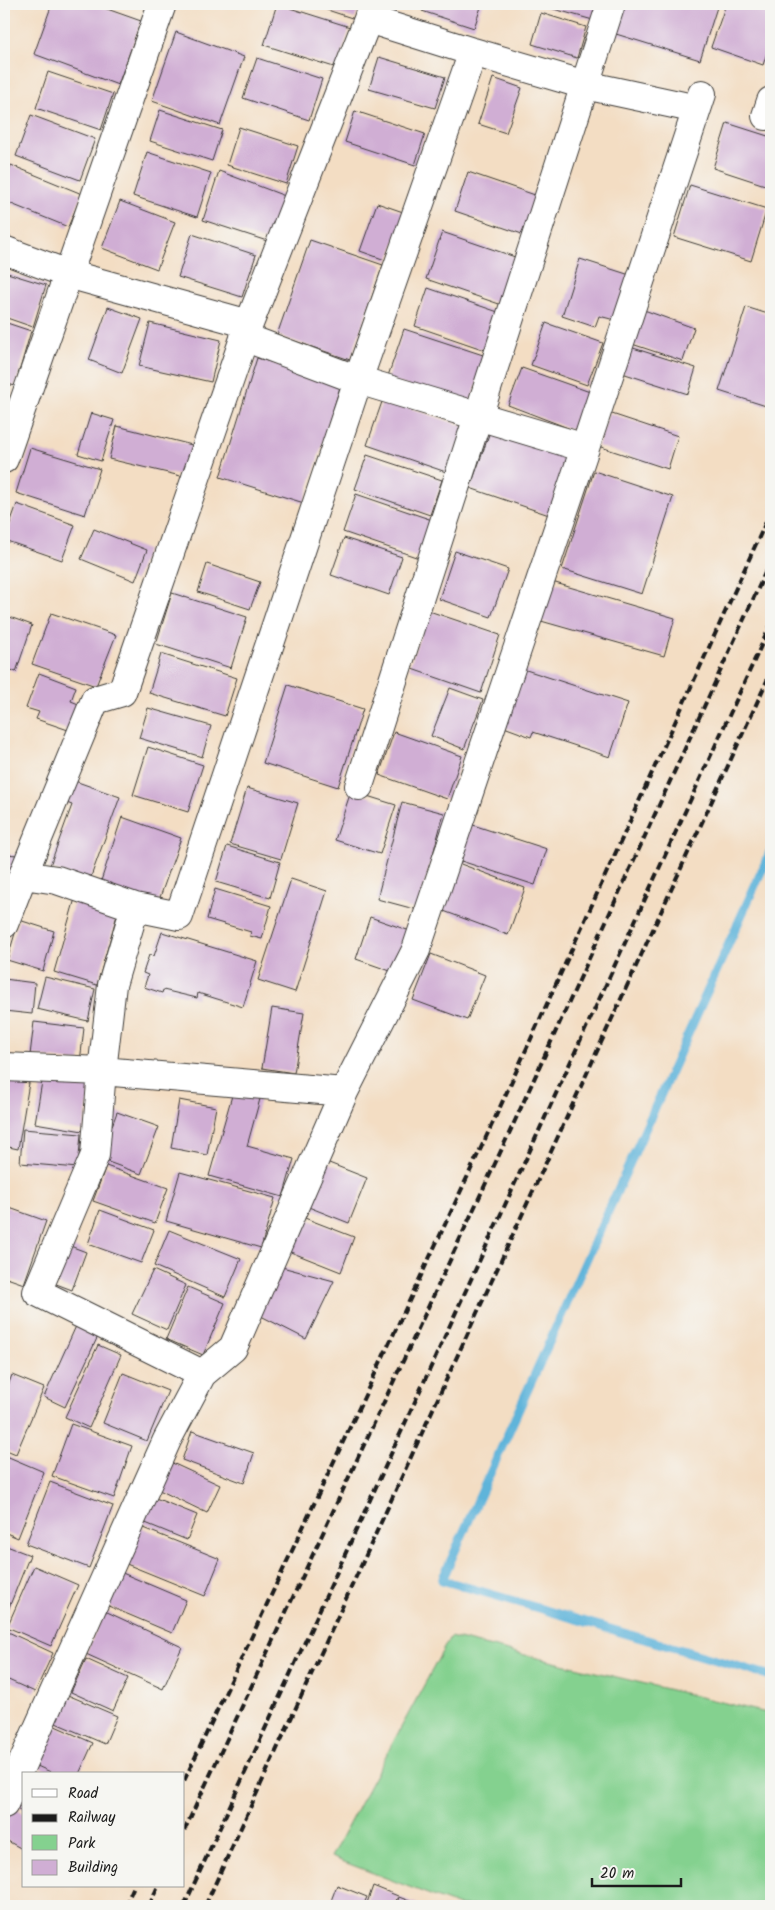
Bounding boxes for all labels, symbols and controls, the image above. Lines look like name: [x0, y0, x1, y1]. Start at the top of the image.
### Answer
legend: [22, 1772, 185, 1888]
text: Road: [68, 1782, 99, 1806]
text: Railway: [68, 1806, 116, 1830]
text: Park: [68, 1832, 96, 1856]
scale bar: [592, 1855, 681, 1887]
text: Building: [68, 1856, 118, 1880]
text: 20 m: [600, 1862, 634, 1886]

